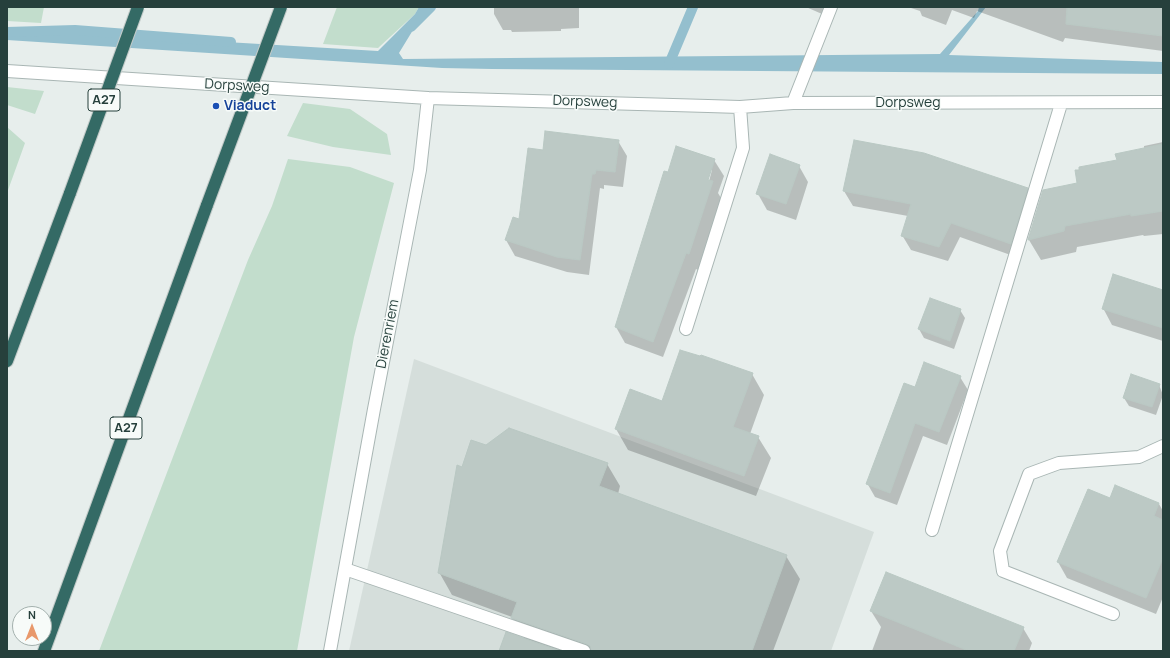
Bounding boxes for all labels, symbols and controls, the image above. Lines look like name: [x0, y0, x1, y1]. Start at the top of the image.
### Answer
street label: Dorpsweg: [204, 76, 270, 96]
road number: A27: [88, 89, 120, 111]
street label: Dorpsweg: [552, 92, 618, 112]
street label: Dorpsweg: [876, 95, 940, 111]
place label: Viaduct: [224, 98, 276, 114]
marker: Viaduct: [211, 101, 221, 111]
street label: Dierenriem: [373, 298, 403, 370]
road number: A27: [110, 417, 142, 439]
north arrow: [12, 606, 52, 646]
text: N: [28, 607, 36, 622]

